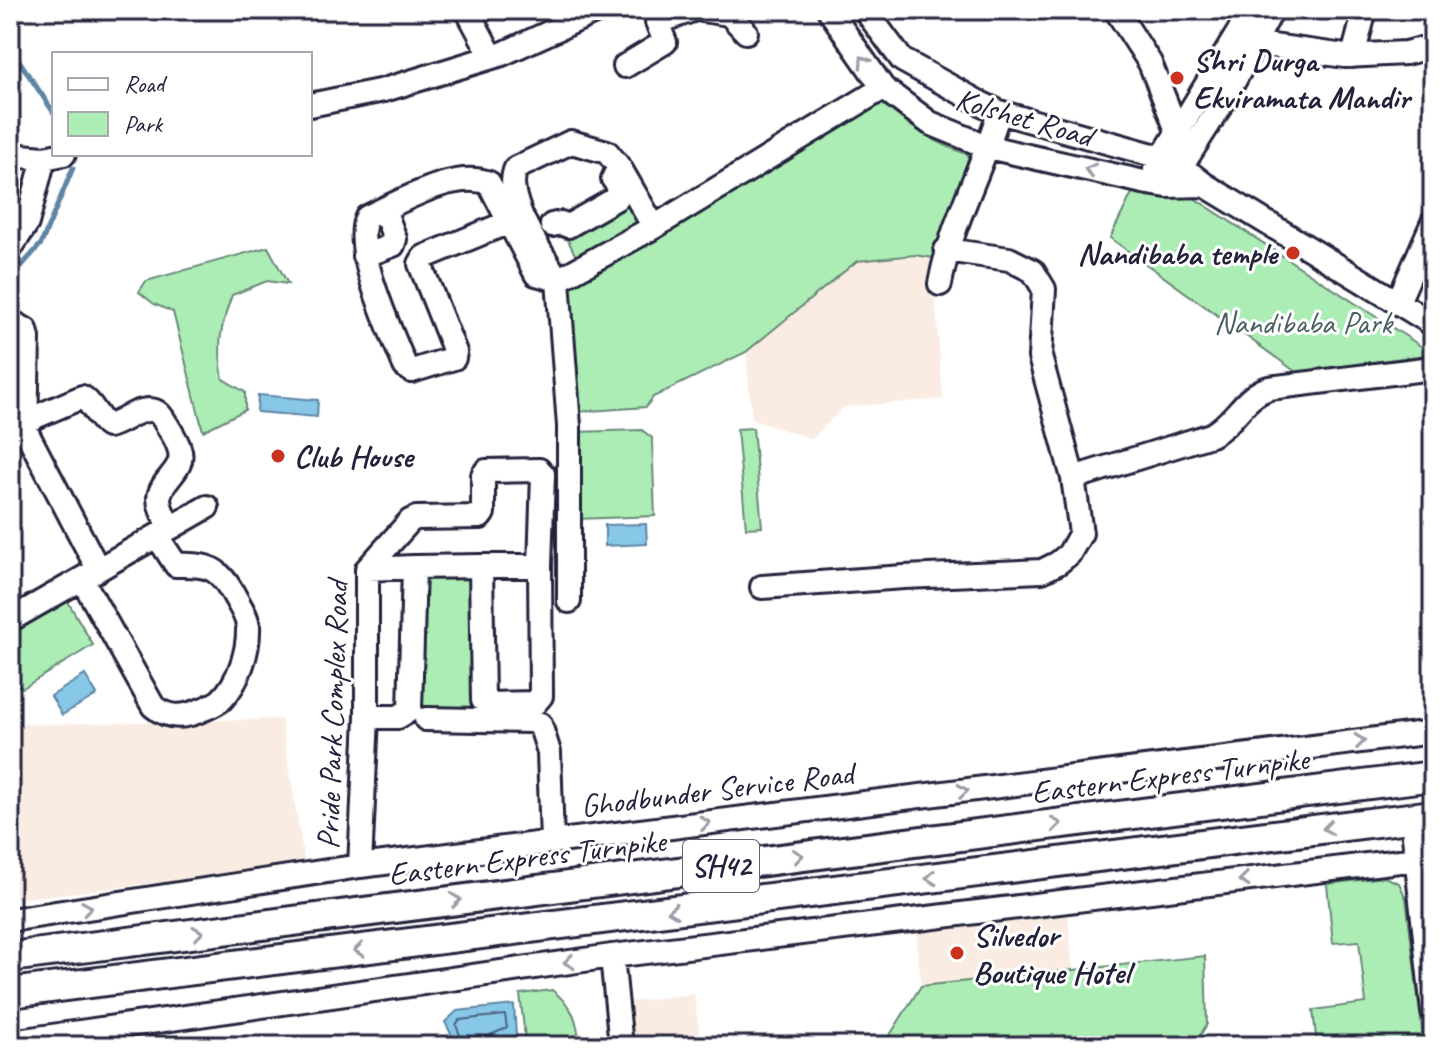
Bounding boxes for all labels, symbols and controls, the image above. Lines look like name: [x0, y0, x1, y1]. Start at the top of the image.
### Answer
place label: Shri Durga Ekviramata Mandir: [1193, 40, 1413, 118]
legend: [52, 52, 312, 156]
one-way arrow: [859, 55, 874, 69]
text: Road: [124, 69, 168, 99]
marker: Shri Durga Ekviramata Mandir: [1168, 69, 1186, 87]
street label: Kolshet Road: [951, 78, 1102, 158]
text: Park: [124, 109, 164, 139]
one-way arrow: [1084, 162, 1098, 179]
place label: Nandibaba temple: [1078, 233, 1279, 274]
marker: Nandibaba temple: [1284, 244, 1302, 262]
park label: Nandibaba Park: [1214, 302, 1394, 343]
place label: Club House: [294, 436, 416, 477]
marker: Club House: [269, 447, 287, 465]
street label: Pride Park Complex Road: [307, 576, 358, 850]
one-way arrow: [1354, 733, 1367, 750]
street label: Eastern Express Turnpike: [1029, 738, 1313, 813]
street label: Ghodbunder Service Road: [579, 752, 860, 827]
one-way arrow: [956, 783, 970, 800]
one-way arrow: [698, 815, 712, 832]
one-way arrow: [1049, 815, 1062, 832]
street label: Eastern Express Turnpike: [386, 820, 670, 895]
one-way arrow: [1321, 820, 1334, 837]
road number: SH42: [683, 840, 759, 892]
one-way arrow: [792, 848, 805, 865]
one-way arrow: [924, 870, 937, 887]
one-way arrow: [1237, 872, 1250, 889]
one-way arrow: [450, 892, 463, 909]
one-way arrow: [80, 900, 94, 917]
one-way arrow: [666, 902, 680, 919]
place label: Silvedor Boutique Hotel: [973, 915, 1136, 993]
one-way arrow: [192, 924, 205, 941]
one-way arrow: [353, 941, 366, 958]
marker: Silvedor Boutique Hotel: [948, 944, 966, 962]
one-way arrow: [562, 953, 576, 970]

